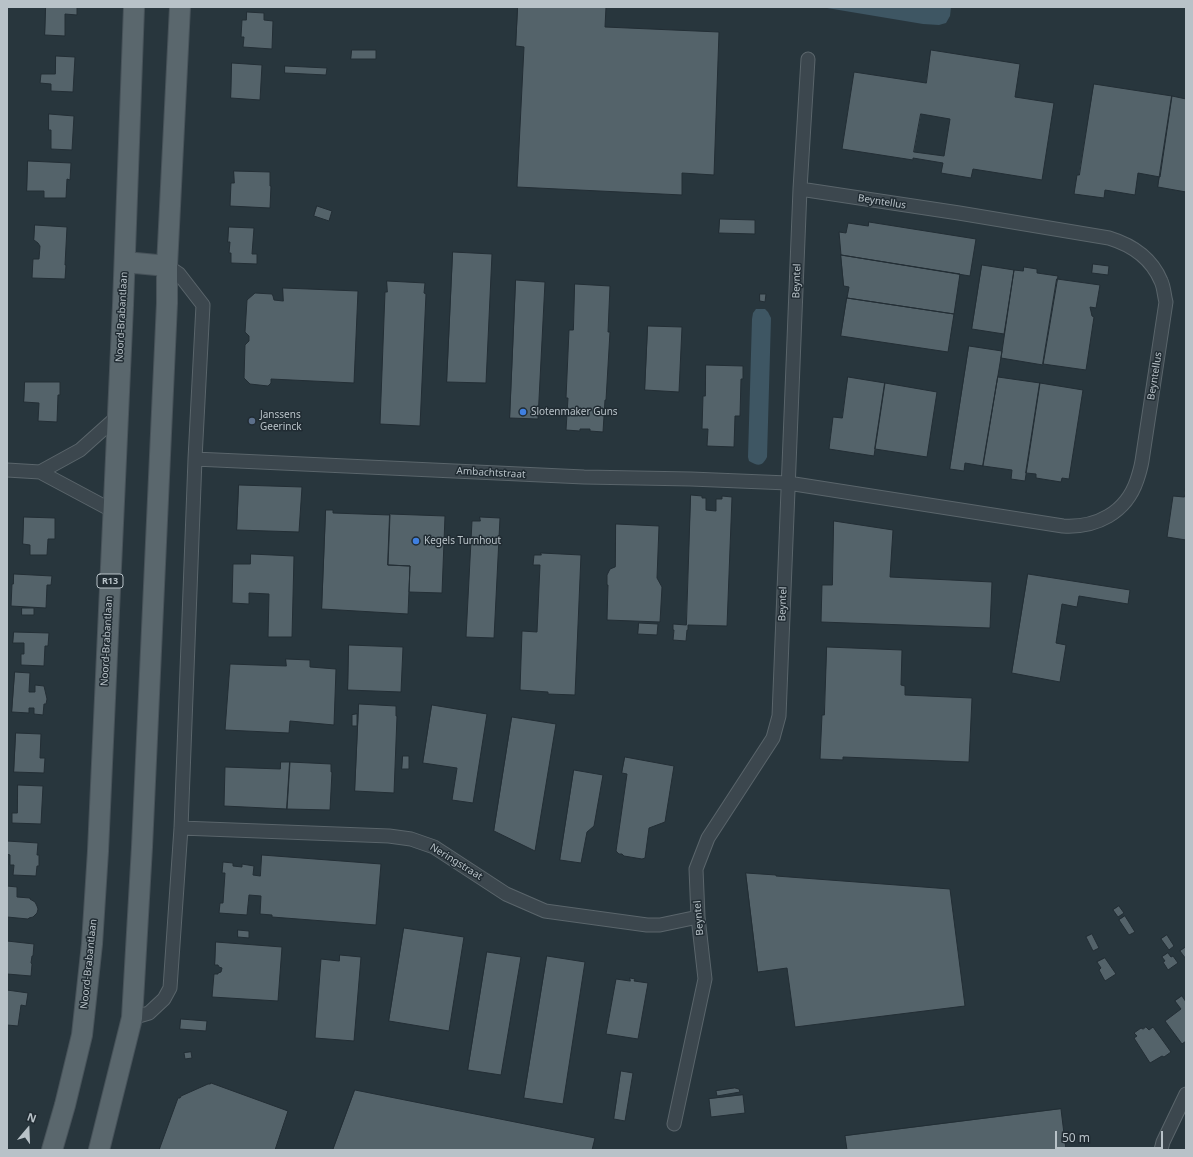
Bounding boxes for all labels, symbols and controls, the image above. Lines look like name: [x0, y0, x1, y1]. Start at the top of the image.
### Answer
street label: Beyntellus: [857, 192, 907, 212]
street label: Beyntel: [790, 263, 804, 299]
street label: Noord-Brabantlaan: [114, 271, 130, 363]
street label: Beyntellus: [1145, 351, 1165, 401]
place label: Slotenmaker Guns: [531, 406, 618, 418]
marker: Slotenmaker Guns: [518, 407, 528, 417]
place label: Janssens Geerinck: [260, 409, 302, 432]
marker: Janssens Geerinck: [247, 416, 257, 426]
street label: Ambachtstraat: [456, 465, 526, 481]
place label: Kegels Turnhout: [424, 535, 501, 547]
marker: Kegels Turnhout: [411, 536, 421, 546]
road number: R13: [97, 574, 123, 588]
street label: Beyntel: [776, 586, 790, 622]
street label: Noord-Brabantlaan: [99, 595, 115, 687]
street label: Neringstraat: [428, 841, 484, 883]
street label: Beyntel: [691, 900, 707, 936]
street label: Noord-Brabantlaan: [78, 918, 100, 1010]
north arrow: [8, 1109, 48, 1149]
text: N: [25, 1109, 39, 1126]
scale bar: [1057, 1123, 1165, 1149]
text: 50 m: [1062, 1129, 1090, 1146]

